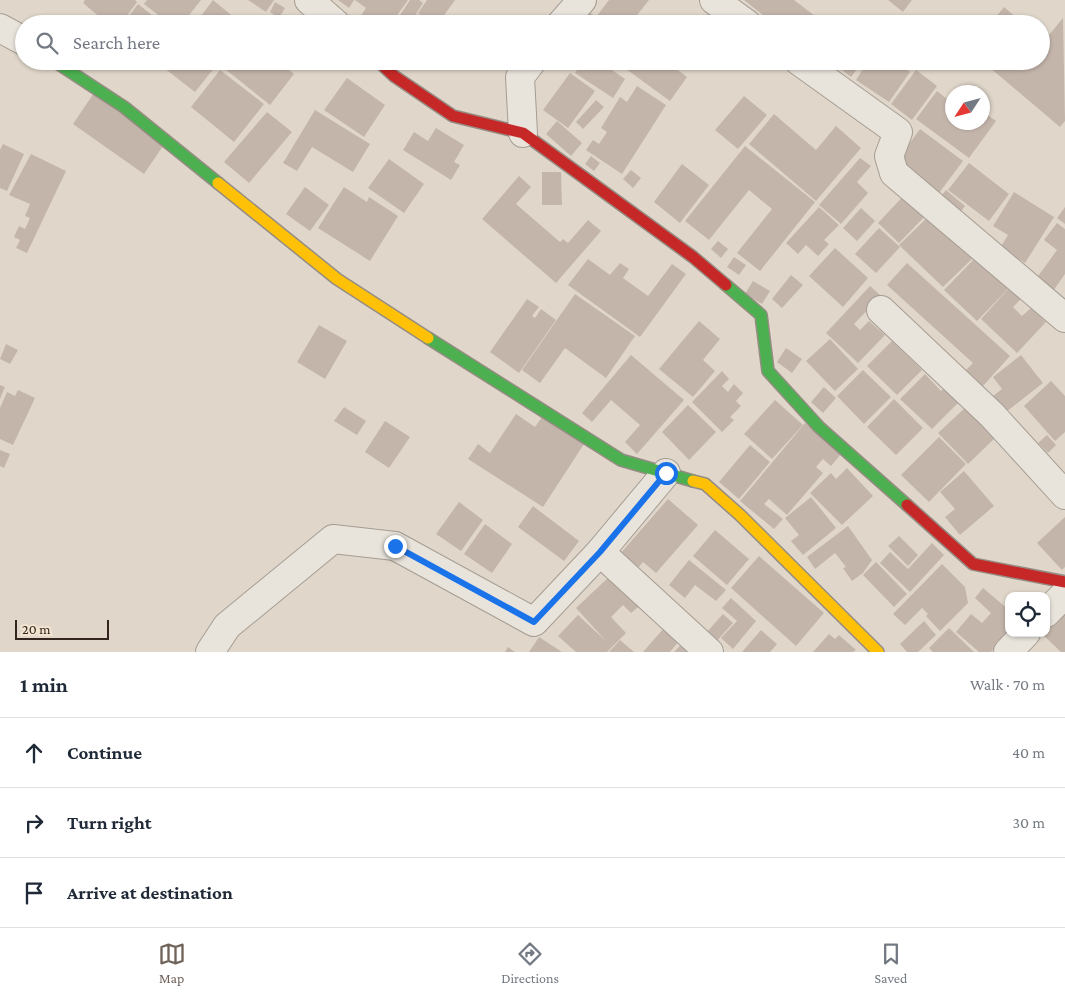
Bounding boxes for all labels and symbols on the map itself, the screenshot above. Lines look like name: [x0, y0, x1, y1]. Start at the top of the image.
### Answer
north arrow: [945, 85, 990, 130]
route start: [655, 462, 678, 485]
route end: [384, 535, 407, 558]
scale bar: [15, 617, 109, 640]

